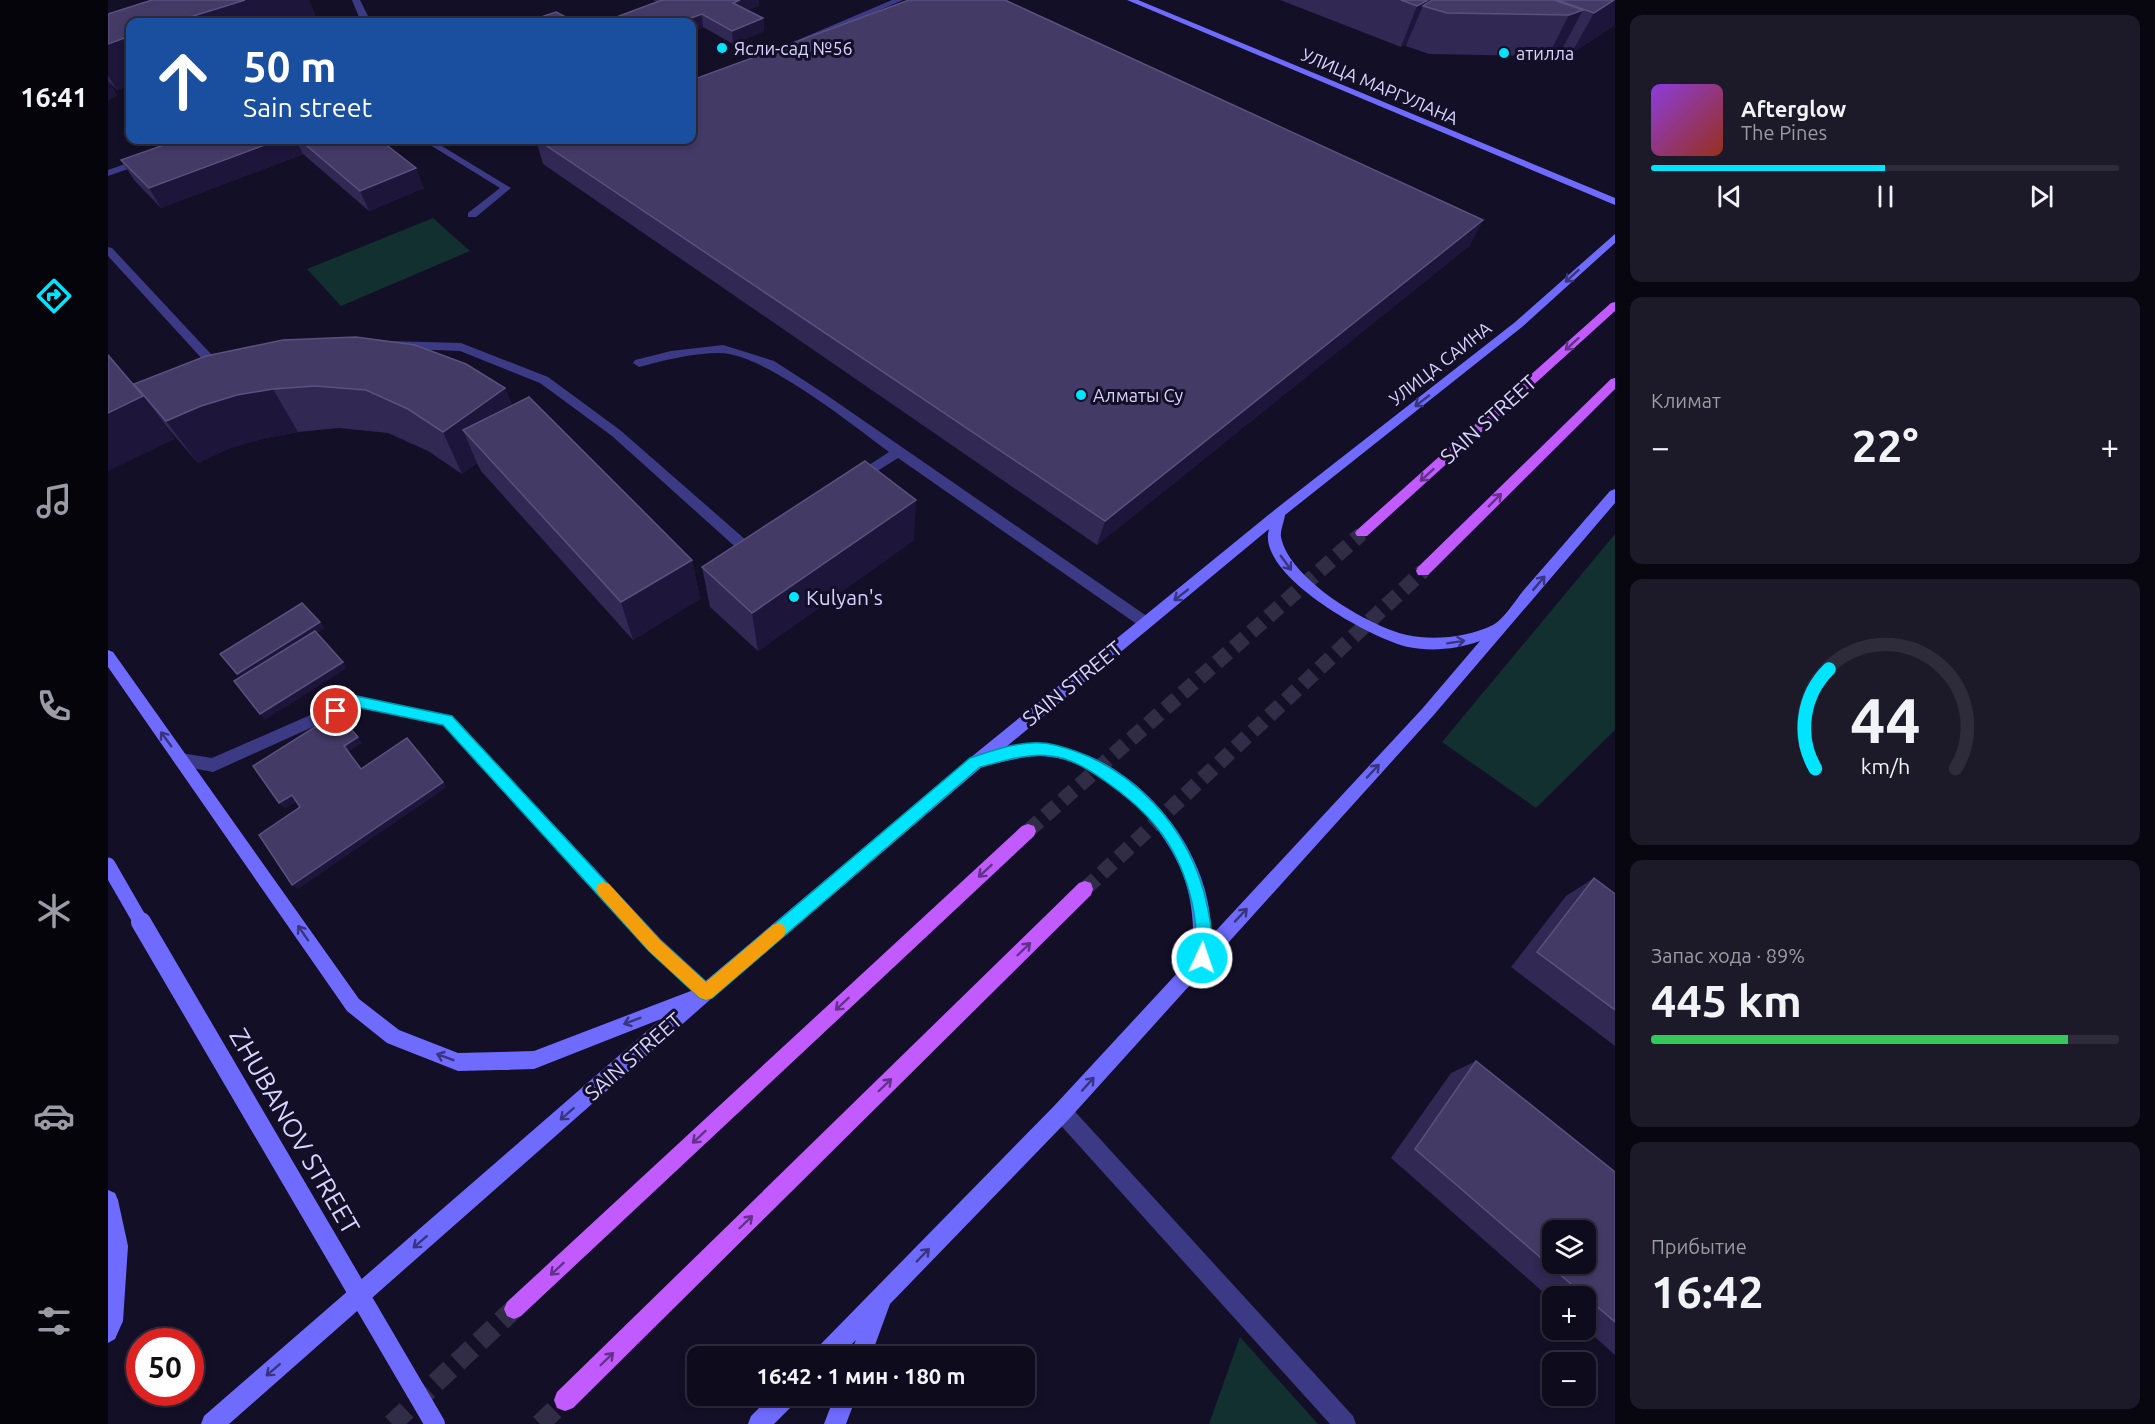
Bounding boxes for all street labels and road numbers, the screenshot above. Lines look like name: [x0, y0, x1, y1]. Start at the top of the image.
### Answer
street label: УЛИЦА МАРГУЛАНА: [1299, 44, 1462, 128]
street label: УЛИЦА САИНА: [1385, 317, 1495, 409]
street label: SAIN STREET: [1435, 369, 1541, 468]
street label: SAIN STREET: [1018, 635, 1127, 730]
street label: SAIN STREET: [580, 1007, 687, 1105]
street label: ZHUBANOV STREET: [224, 1023, 366, 1239]

